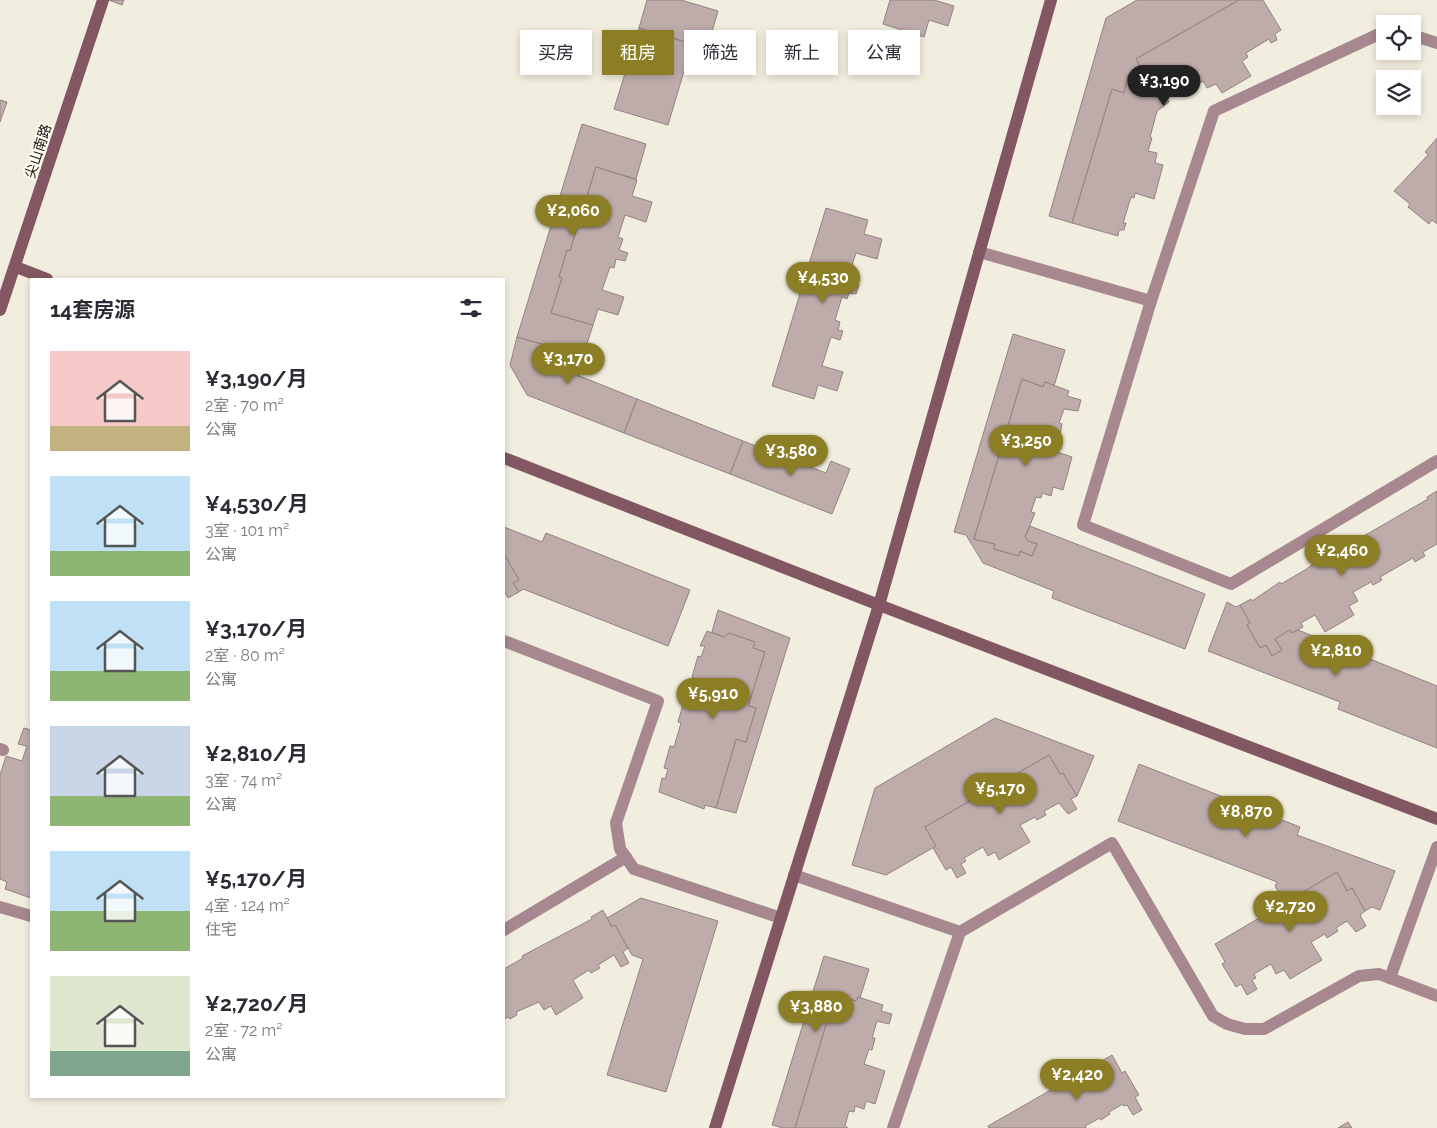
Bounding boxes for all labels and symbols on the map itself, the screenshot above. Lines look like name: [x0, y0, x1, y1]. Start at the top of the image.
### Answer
pin: ¥3,190: [1123, 64, 1205, 107]
street label: 尖山南路: [22, 122, 54, 180]
pin: ¥2,060: [532, 194, 614, 237]
pin: ¥4,530: [782, 262, 864, 304]
pin: ¥3,170: [527, 342, 609, 385]
pin: ¥3,250: [985, 424, 1067, 467]
pin: ¥3,580: [750, 434, 832, 477]
pin: ¥2,460: [1301, 534, 1383, 577]
pin: ¥2,810: [1295, 634, 1377, 677]
pin: ¥5,910: [672, 678, 754, 720]
pin: ¥5,170: [959, 772, 1041, 815]
pin: ¥8,870: [1205, 796, 1287, 838]
pin: ¥2,720: [1249, 890, 1331, 933]
pin: ¥3,880: [775, 990, 857, 1033]
pin: ¥2,420: [1036, 1058, 1118, 1101]

